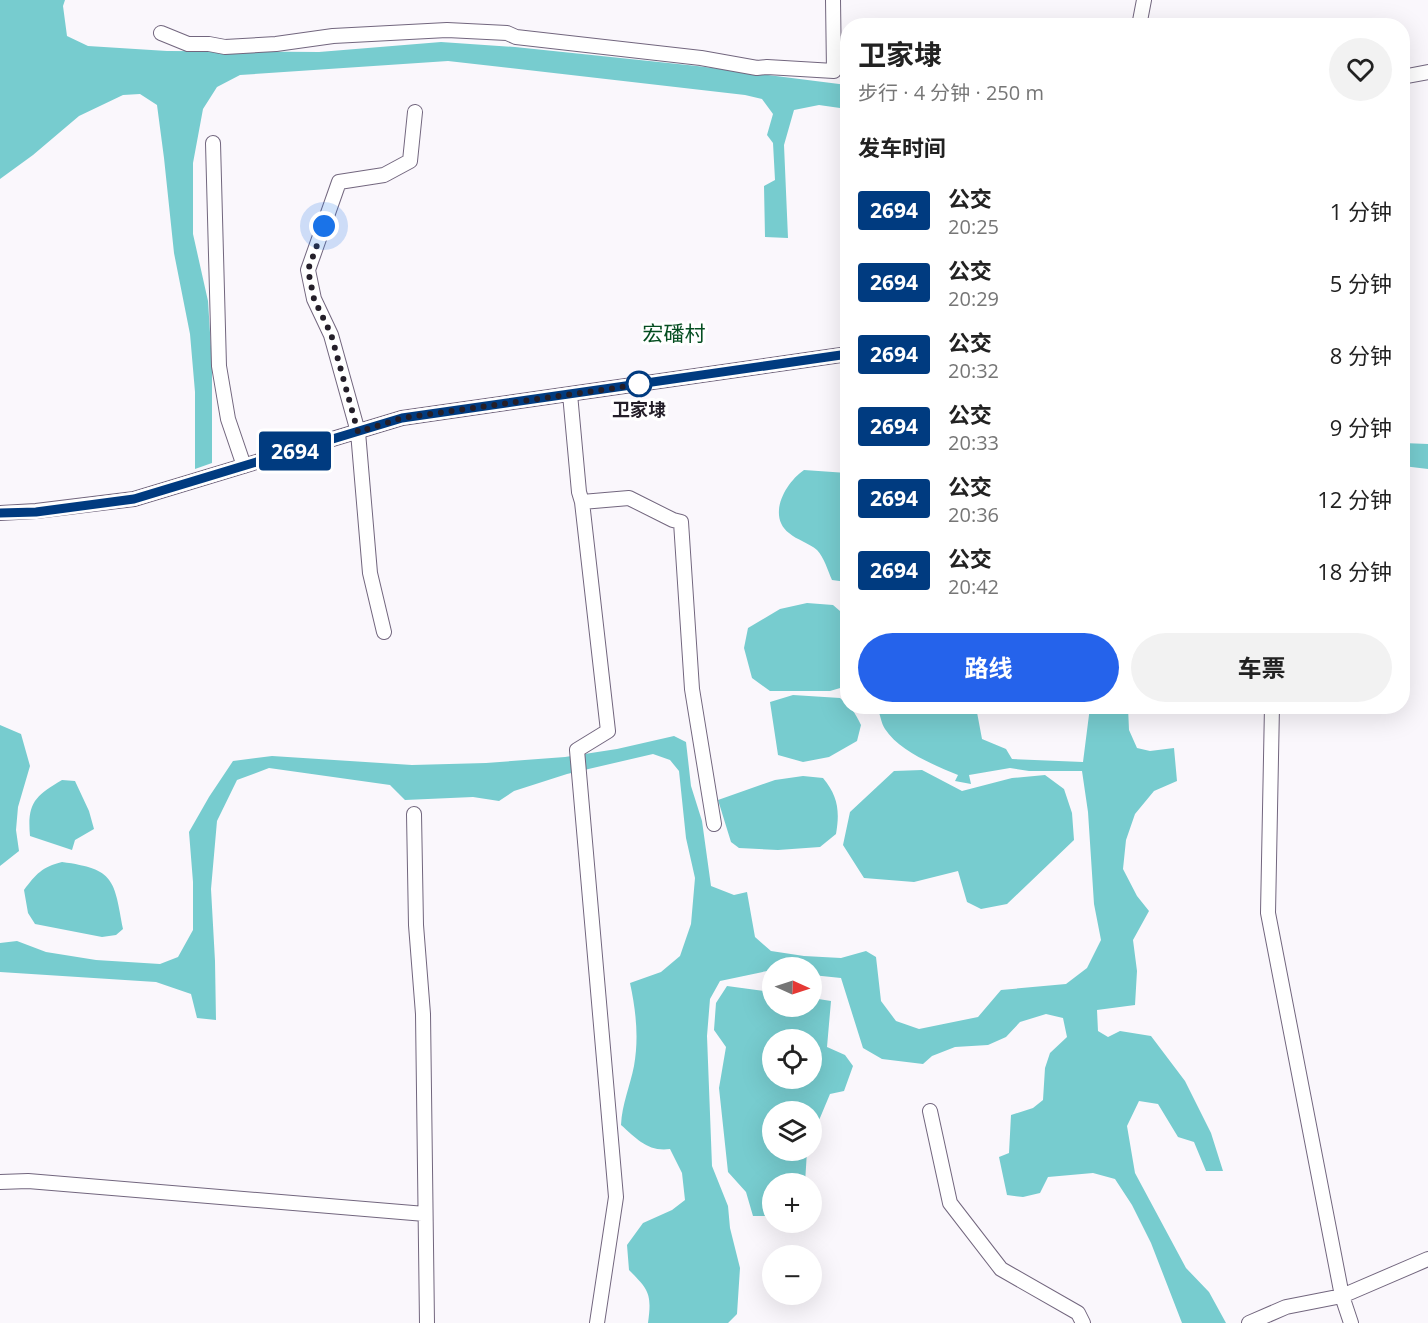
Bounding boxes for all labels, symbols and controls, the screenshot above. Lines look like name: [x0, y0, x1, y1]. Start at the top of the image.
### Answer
text: 卫家埭: [858, 35, 942, 73]
button: heart: [1329, 38, 1392, 101]
text: 步行 · 4 分钟 · 250 m: [858, 79, 1044, 106]
text: 发车时间: [858, 132, 946, 162]
text: 公交: [948, 183, 992, 213]
text: 2694: [870, 196, 918, 224]
text: 1 分钟: [1330, 196, 1392, 226]
your location: [309, 211, 339, 241]
text: 20:25: [948, 213, 999, 240]
text: 公交: [948, 255, 992, 285]
text: 2694: [870, 268, 918, 296]
text: 5 分钟: [1330, 268, 1392, 298]
text: 20:29: [948, 285, 999, 312]
district label: 宏磻村: [643, 319, 706, 347]
text: 公交: [948, 327, 992, 357]
text: 2694: [870, 340, 918, 368]
text: 8 分钟: [1330, 340, 1392, 370]
text: 20:32: [948, 357, 999, 384]
marker: 卫家埭: [626, 371, 652, 397]
place label: 卫家埭: [612, 397, 666, 421]
text: 公交: [948, 399, 992, 429]
text: 2694: [870, 412, 918, 440]
text: 9 分钟: [1330, 412, 1392, 442]
text: 20:33: [948, 429, 999, 456]
line badge: 2694: [253, 432, 337, 470]
text: 2694: [271, 437, 319, 465]
text: 公交: [948, 471, 992, 501]
text: 2694: [870, 484, 918, 512]
text: 12 分钟: [1317, 484, 1392, 514]
text: 20:36: [948, 501, 999, 528]
text: 公交: [948, 543, 992, 573]
text: 2694: [870, 556, 918, 584]
text: 18 分钟: [1317, 556, 1392, 586]
text: 20:42: [948, 573, 999, 600]
button: 路线: [858, 633, 1119, 702]
button: 车票: [1131, 633, 1392, 702]
north arrow: [762, 957, 822, 1017]
map controls: [762, 957, 822, 1305]
button: locate: [762, 1029, 822, 1089]
button: layers: [762, 1101, 822, 1161]
button: +: [762, 1173, 822, 1233]
button: −: [762, 1245, 822, 1305]

